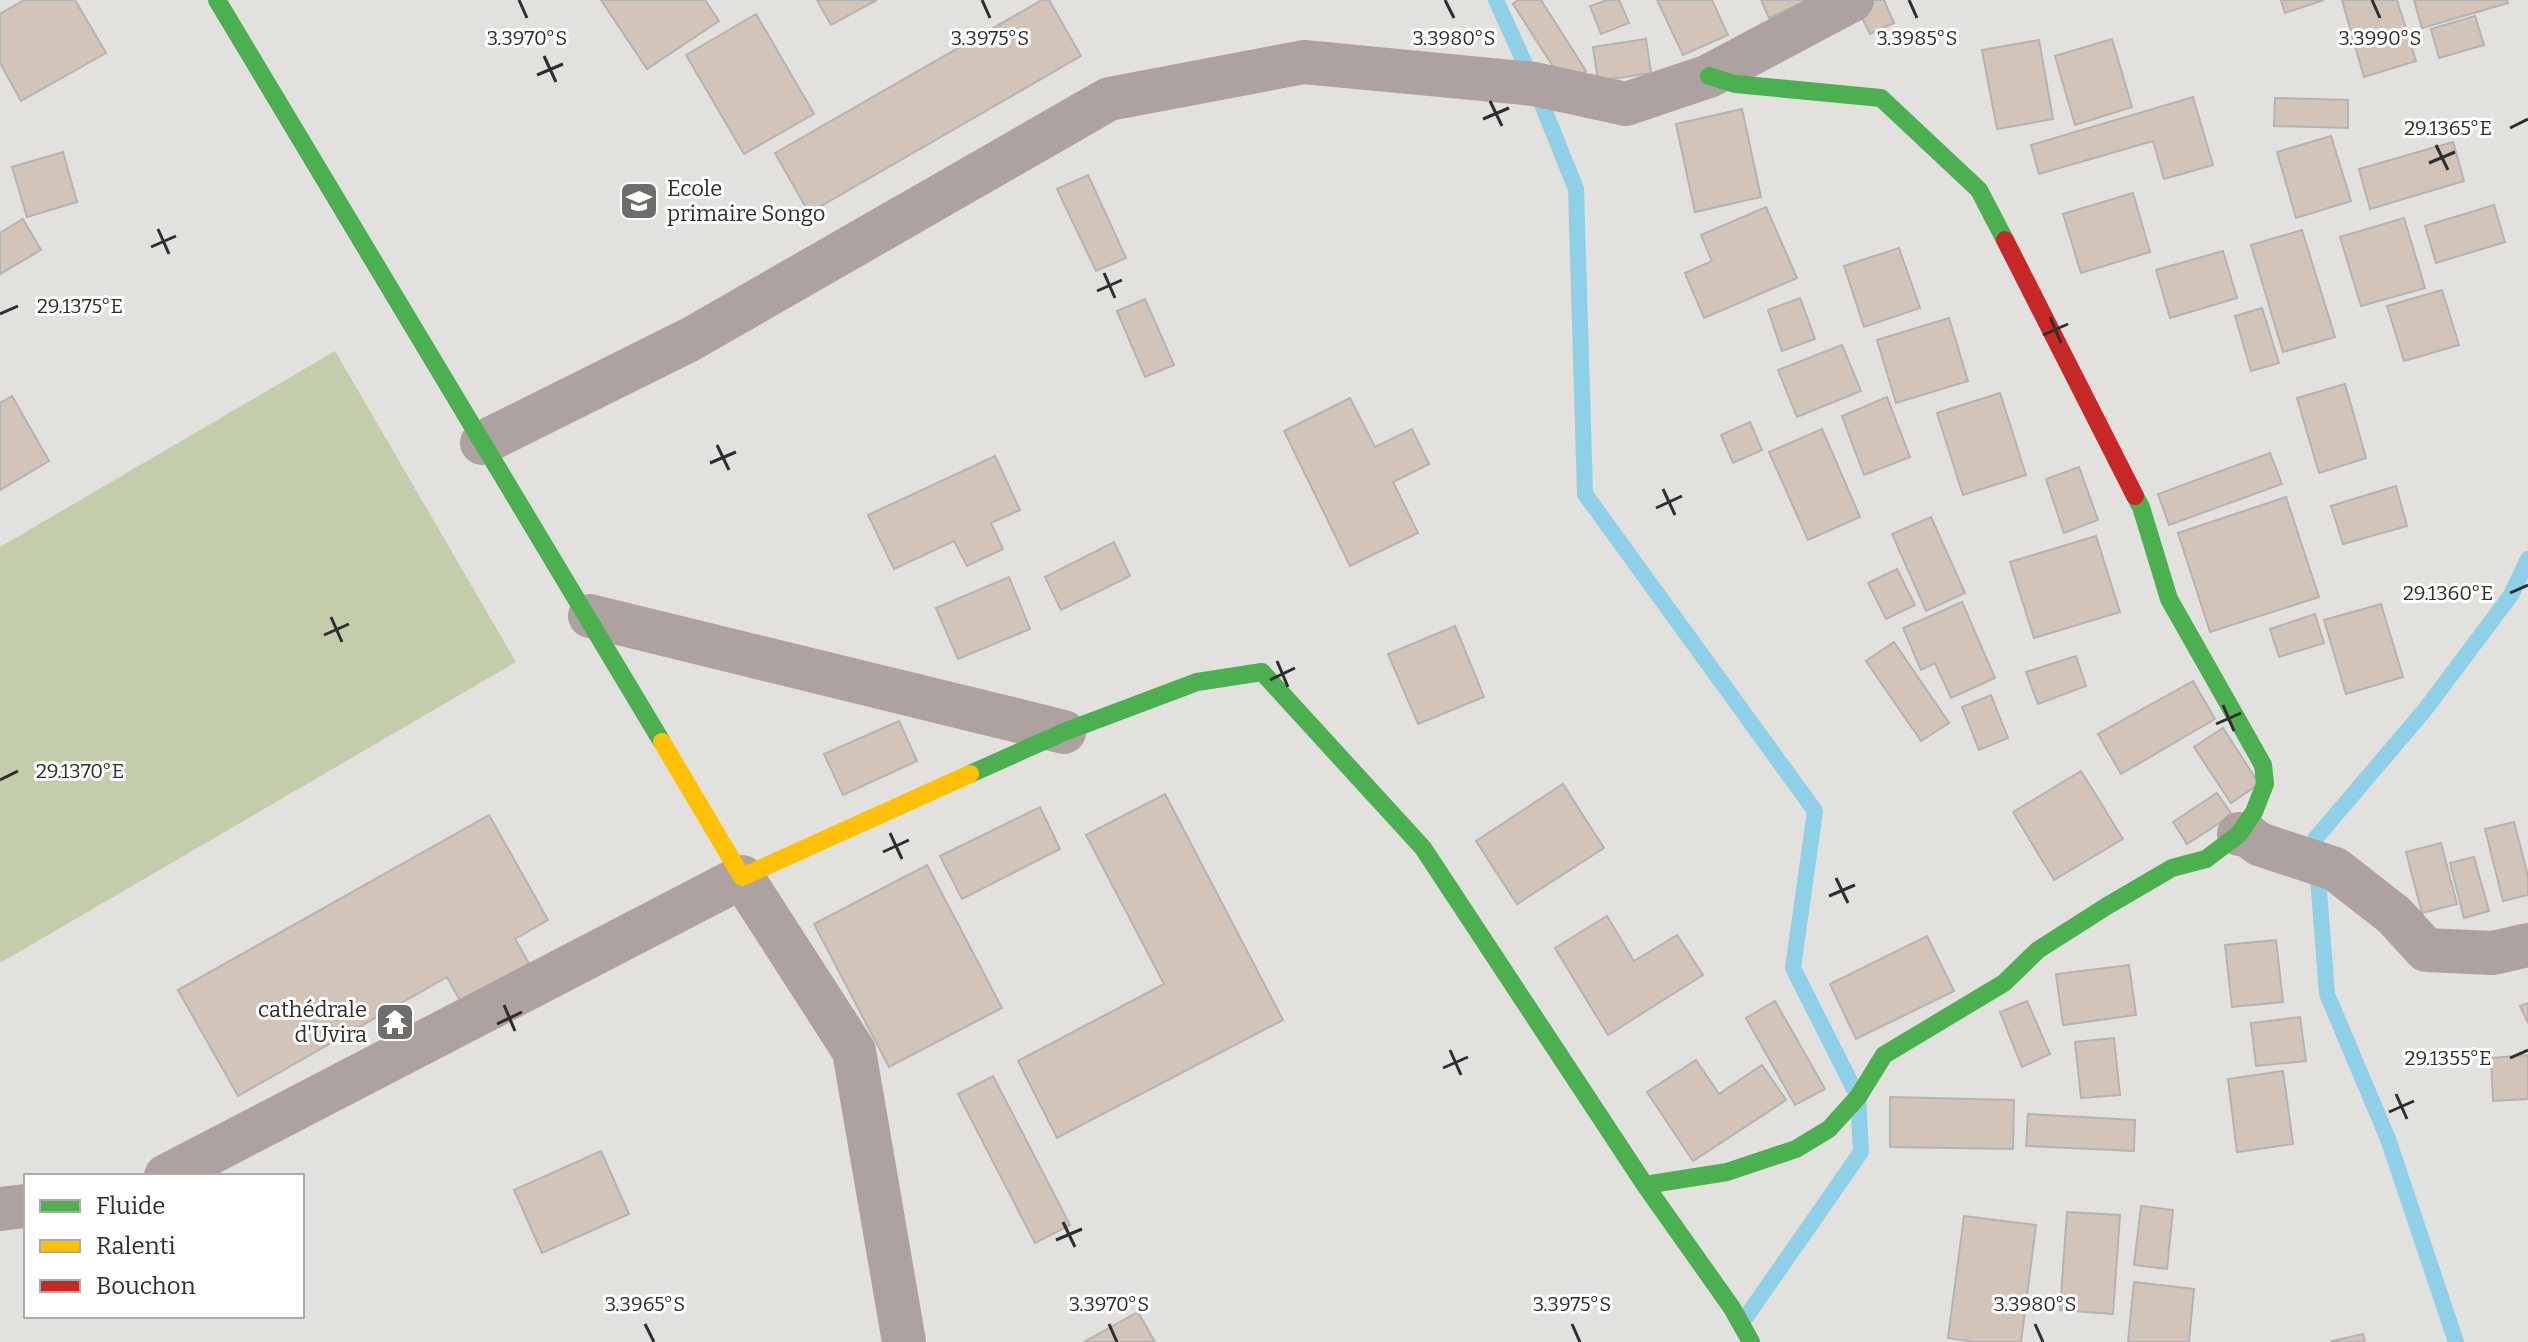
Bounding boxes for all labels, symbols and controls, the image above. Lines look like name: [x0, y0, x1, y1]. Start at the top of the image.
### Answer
text: 3.3970°S: [487, 26, 567, 50]
text: 3.3975°S: [951, 26, 1029, 50]
text: 3.3980°S: [1412, 26, 1496, 50]
text: 3.3985°S: [1876, 26, 1958, 50]
text: 3.3990°S: [2339, 26, 2421, 50]
text: 29.1365°E: [2404, 116, 2492, 140]
place label: Ecole primaire Songo: [667, 175, 825, 227]
school or university icon: Ecole primaire Songo: [618, 180, 660, 222]
text: 29.1375°E: [37, 294, 123, 318]
text: 29.1360°E: [2403, 581, 2493, 605]
text: 29.1370°E: [36, 759, 124, 783]
place label: cathédrale d'Uvira: [258, 996, 367, 1048]
temple icon: cathédrale d'Uvira: [374, 1001, 416, 1043]
text: 29.1355°E: [2405, 1046, 2492, 1070]
legend: [24, 1174, 304, 1318]
text: Fluide: [96, 1192, 165, 1220]
text: Ralenti: [96, 1232, 176, 1260]
text: Bouchon: [96, 1272, 196, 1300]
text: 3.3965°S: [605, 1292, 685, 1316]
text: 3.3970°S: [1069, 1292, 1149, 1316]
text: 3.3975°S: [1533, 1292, 1611, 1316]
text: 3.3980°S: [1993, 1292, 2077, 1316]

